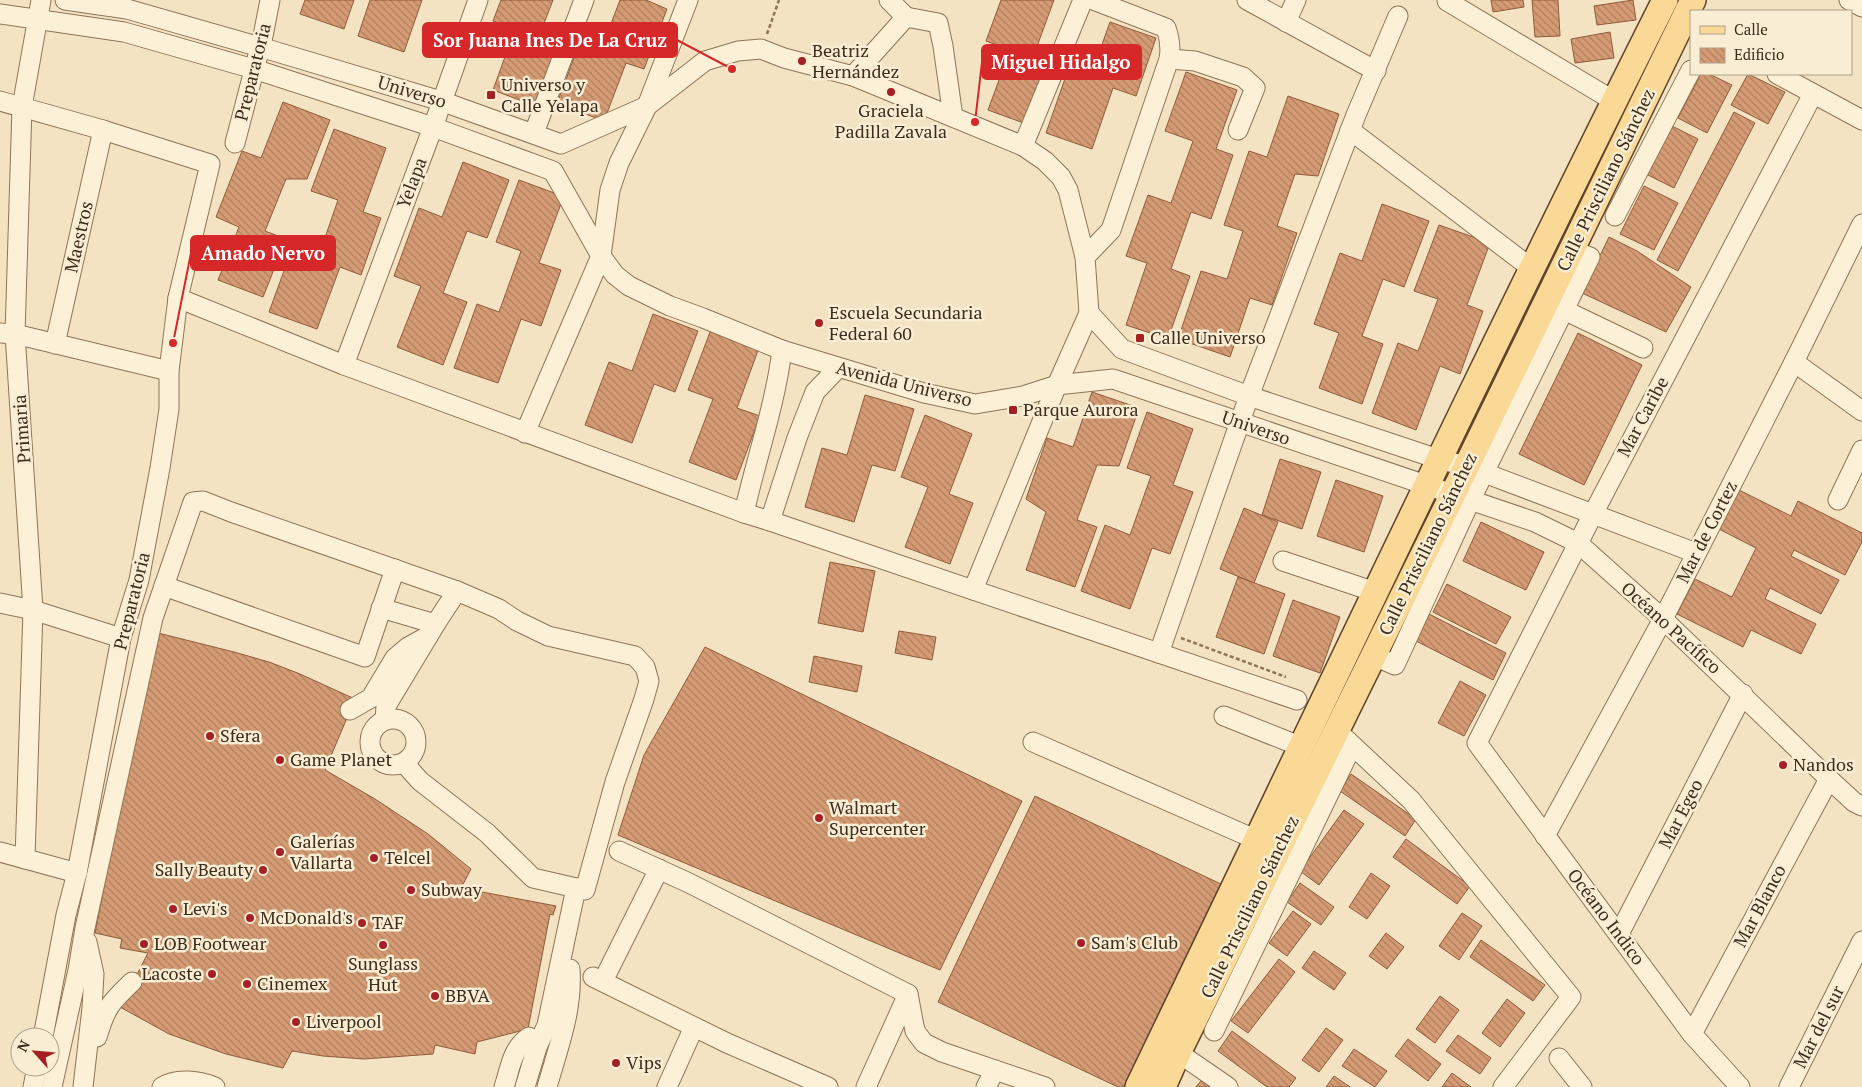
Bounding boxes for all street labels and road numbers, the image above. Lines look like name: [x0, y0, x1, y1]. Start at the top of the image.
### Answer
street label: Preparatoria: [228, 20, 276, 123]
street label: Universo: [375, 69, 450, 113]
street label: Calle Prisciliano Sánchez: [1550, 84, 1660, 275]
street label: Yelapa: [390, 154, 432, 212]
street label: Maestros: [58, 199, 98, 275]
street label: Avenida Universo: [834, 355, 975, 412]
street label: Mar Caribe: [1611, 372, 1673, 461]
street label: Primaria: [7, 394, 35, 464]
street label: Universo: [1219, 404, 1294, 450]
street label: Calle Prisciliano Sánchez: [1372, 448, 1482, 639]
street label: Mar de Cortez: [1670, 476, 1742, 587]
street label: Preparatoria: [107, 549, 155, 652]
street label: Océano Pacífico: [1616, 576, 1727, 679]
street label: Mar Egeo: [1652, 775, 1708, 852]
street label: Calle Prisciliano Sánchez: [1194, 811, 1304, 1002]
street label: Mar Blanco: [1727, 860, 1791, 951]
street label: Océano Indico: [1563, 863, 1651, 970]
street label: Mar del sur: [1787, 981, 1849, 1072]

